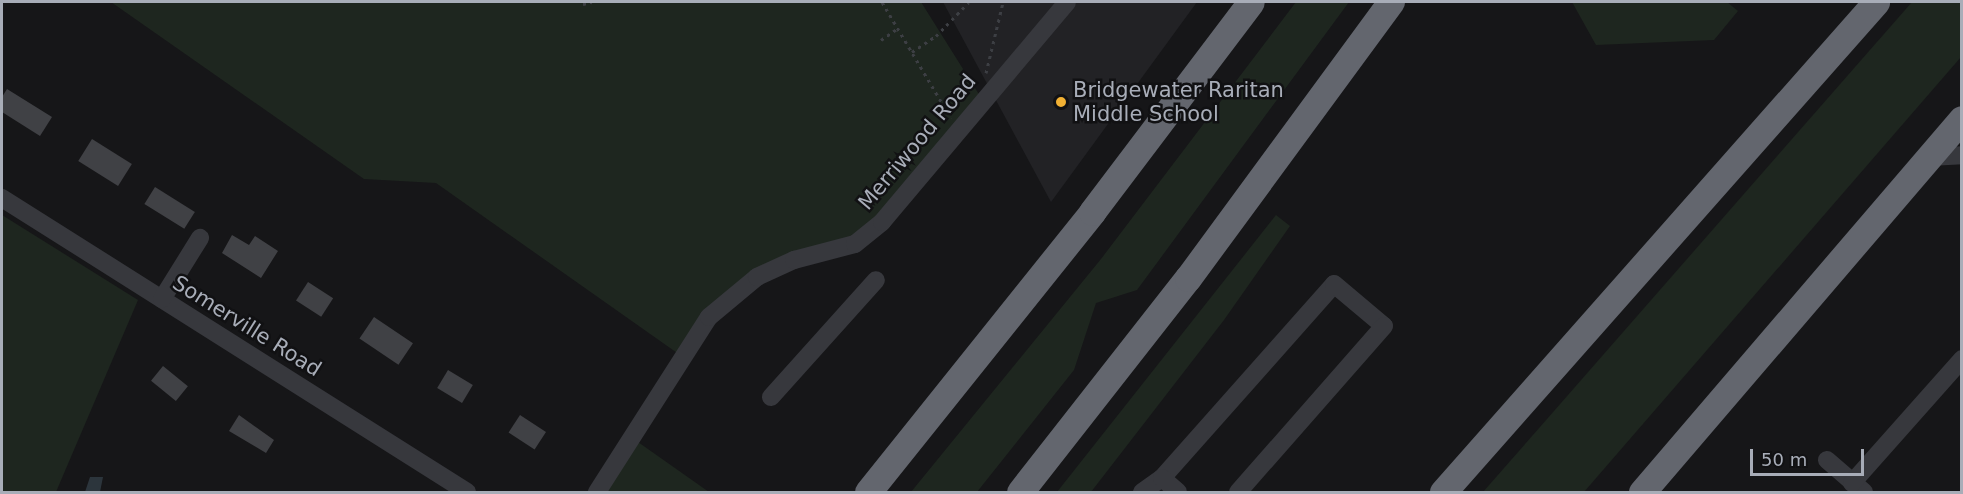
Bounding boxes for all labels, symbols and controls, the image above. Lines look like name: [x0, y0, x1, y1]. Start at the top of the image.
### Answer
street label: Merriwood Road: [853, 69, 981, 215]
place label: Bridgewater Raritan Middle School: [1073, 77, 1284, 127]
marker: Bridgewater Raritan Middle School: [1054, 95, 1068, 109]
street label: Somerville Road: [168, 270, 326, 382]
scale bar: [1753, 437, 1867, 475]
text: 50 m: [1761, 449, 1807, 470]

